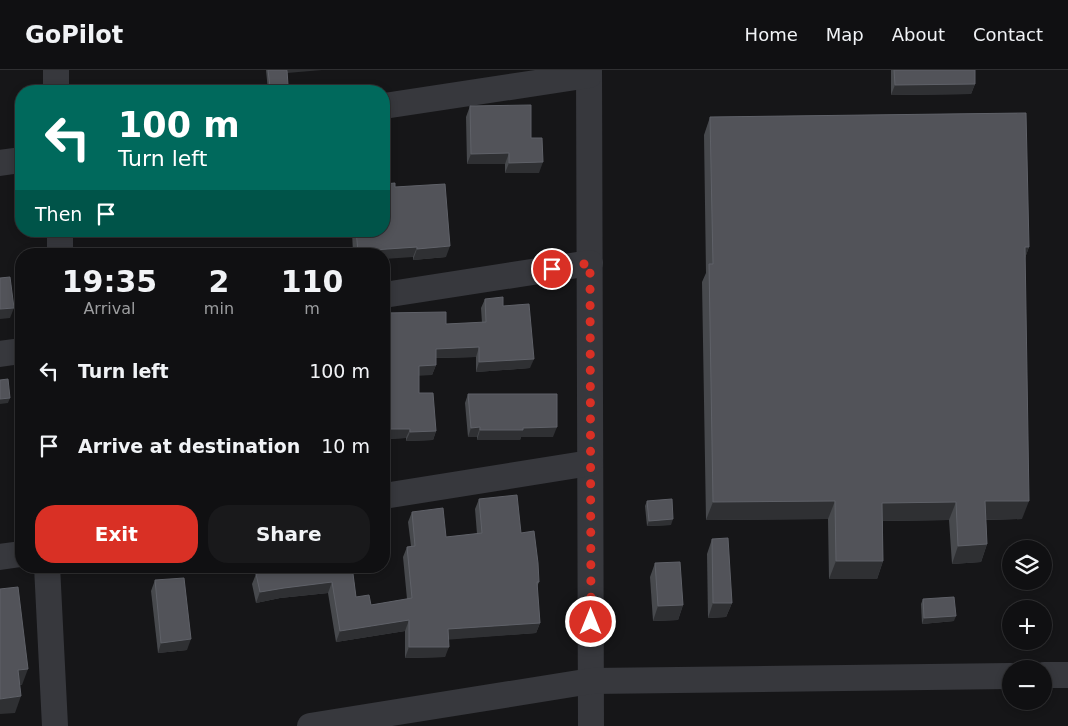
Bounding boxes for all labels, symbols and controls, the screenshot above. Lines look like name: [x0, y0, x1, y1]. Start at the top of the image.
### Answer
text: GoPilot: [25, 21, 123, 49]
text: Home: [745, 24, 798, 45]
text: Map: [826, 24, 864, 45]
text: About: [892, 24, 945, 45]
text: Contact: [973, 24, 1043, 45]
icon: left: [35, 105, 100, 170]
text: 100 m: [118, 105, 240, 145]
text: Turn left: [118, 146, 207, 171]
icon: arrive: [92, 200, 120, 228]
text: Then: [35, 203, 82, 225]
pin: [531, 248, 573, 290]
icon: arrive: [538, 255, 566, 283]
text: 19:35: [62, 264, 157, 299]
text: 2: [208, 264, 229, 299]
text: 110: [281, 264, 343, 299]
text: Arrival: [83, 299, 135, 318]
text: min: [204, 299, 234, 318]
text: m: [304, 299, 320, 318]
icon: left: [35, 357, 63, 385]
text: Turn left: [78, 360, 169, 382]
text: 100 m: [309, 360, 370, 382]
icon: arrive: [35, 432, 63, 460]
text: Arrive at destination: [78, 435, 300, 457]
text: 10 m: [321, 435, 370, 457]
button: Exit: [35, 505, 198, 563]
button: Share: [208, 505, 370, 563]
map controls: [1002, 540, 1052, 710]
button: layers: [1002, 540, 1052, 590]
position arrow: [564, 595, 616, 647]
button: +: [1002, 600, 1052, 650]
button: −: [1002, 660, 1052, 710]

